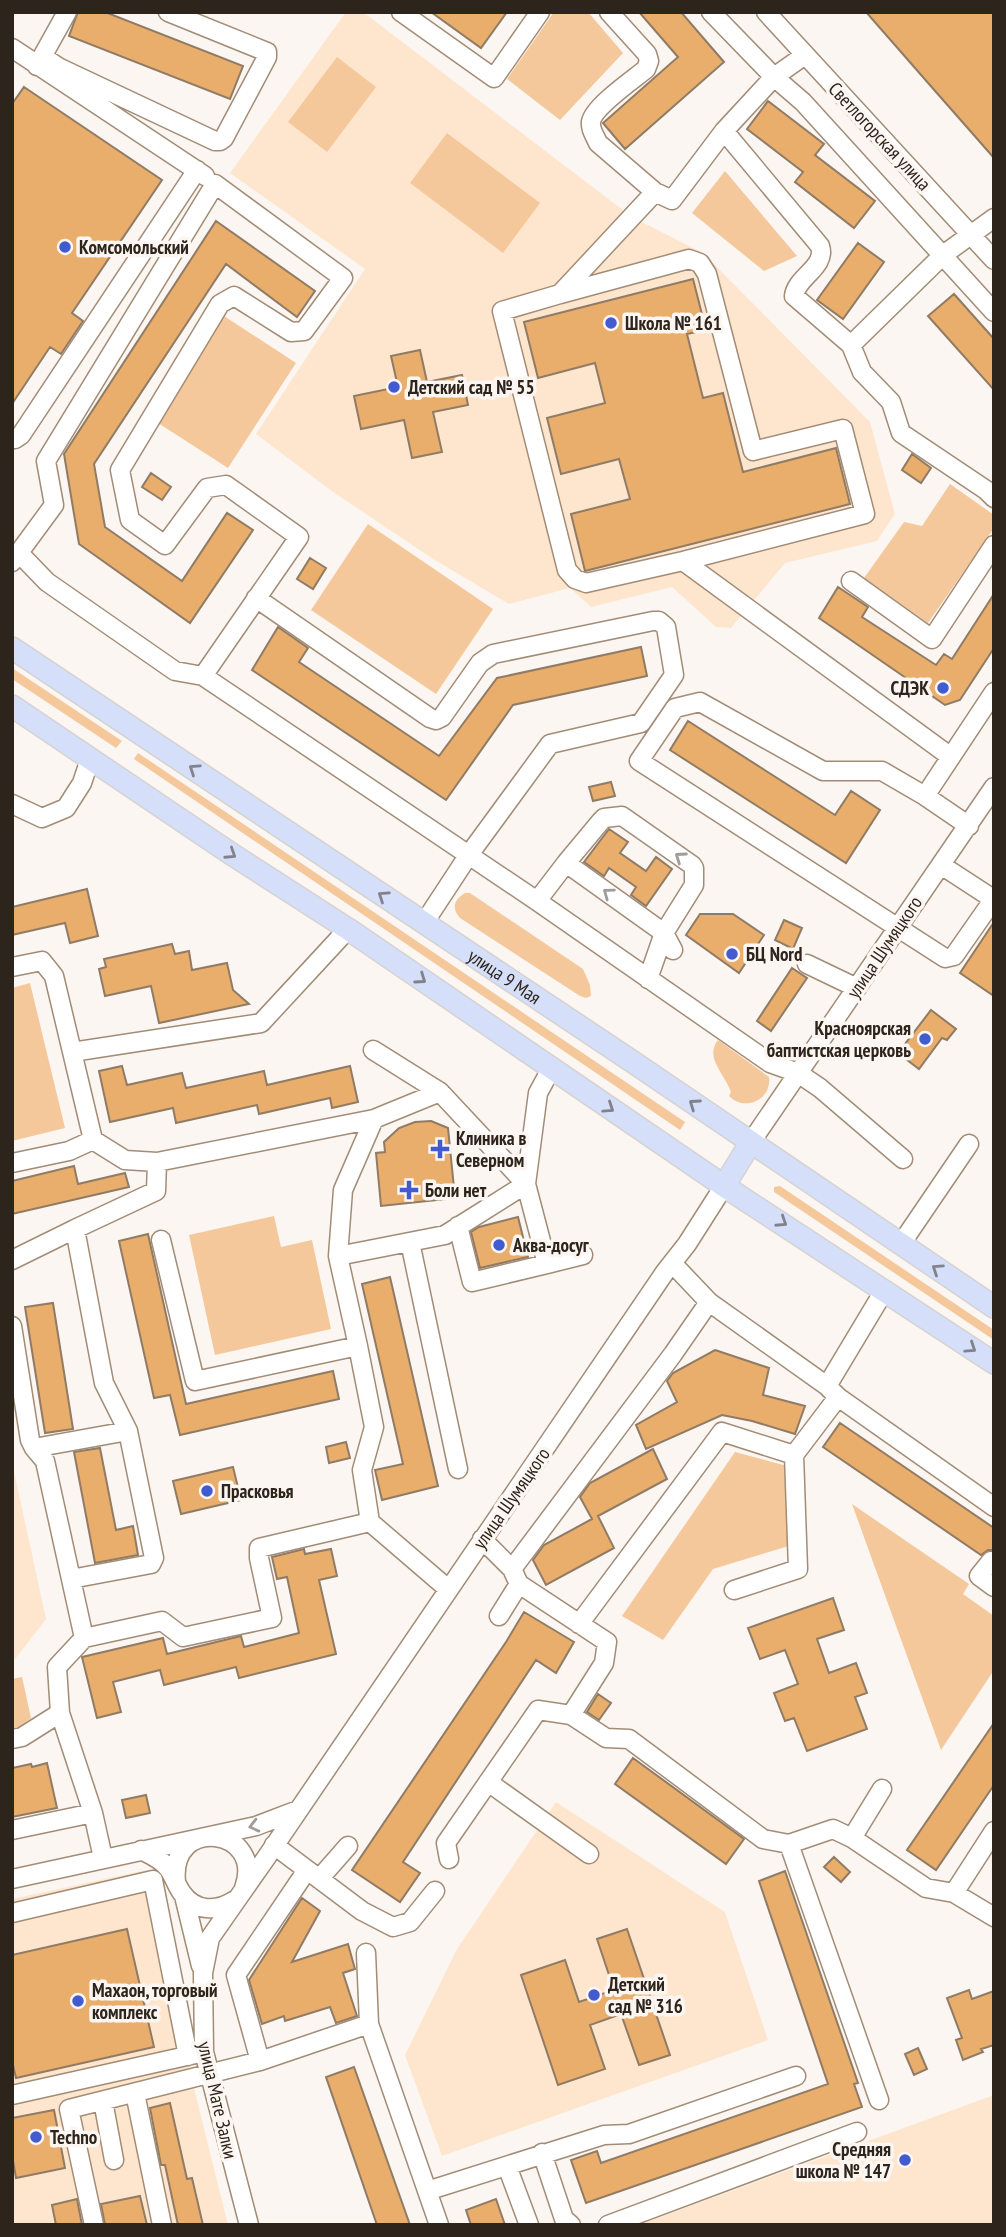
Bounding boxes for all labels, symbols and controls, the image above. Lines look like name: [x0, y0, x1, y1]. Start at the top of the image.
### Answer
street label: Светлогорская улица: [824, 77, 936, 195]
place label: Комсомольский: [79, 235, 189, 259]
marker: Комсомольский: [57, 239, 73, 255]
place label: Школа № 161: [625, 311, 722, 335]
marker: Школа № 161: [603, 315, 619, 331]
place label: Детский сад № 55: [408, 375, 534, 399]
marker: Детский сад № 55: [386, 379, 402, 395]
place label: СДЭК: [891, 676, 929, 700]
marker: СДЭК: [935, 680, 951, 696]
one-way arrow: [189, 765, 202, 777]
one-way arrow: [224, 846, 237, 859]
one-way arrow: [675, 853, 688, 865]
one-way arrow: [603, 889, 616, 901]
street label: улица Шумяцкого: [841, 891, 927, 1003]
one-way arrow: [378, 892, 391, 904]
place label: БЦ Nord: [746, 942, 802, 966]
street label: улица 9 Мая: [464, 943, 546, 1009]
marker: БЦ Nord: [724, 946, 740, 962]
one-way arrow: [413, 971, 426, 983]
place label: Красноярская баптистская церковь: [767, 1016, 911, 1062]
marker: Красноярская баптистская церковь: [917, 1031, 933, 1047]
one-way arrow: [601, 1100, 614, 1112]
one-way arrow: [689, 1100, 702, 1112]
place label: Клиника в Северном: [456, 1126, 527, 1172]
marker: Клиника в Северном: [430, 1139, 450, 1159]
place label: Боли нет: [425, 1178, 487, 1202]
marker: Боли нет: [399, 1180, 419, 1200]
one-way arrow: [774, 1214, 787, 1227]
place label: Аква-досуг: [512, 1233, 589, 1257]
marker: Аква-досуг: [491, 1237, 507, 1253]
one-way arrow: [932, 1264, 945, 1277]
one-way arrow: [964, 1340, 977, 1353]
street label: улица Шумяцкого: [467, 1443, 555, 1553]
place label: Прасковья: [221, 1479, 293, 1503]
marker: Прасковья: [199, 1483, 215, 1499]
one-way arrow: [248, 1818, 260, 1832]
place label: Детский сад № 316: [608, 1972, 683, 2018]
place label: Махаон, торговый комплекс: [92, 1978, 217, 2024]
marker: Детский сад № 316: [586, 1987, 602, 2003]
marker: Махаон, торговый комплекс: [70, 1993, 86, 2009]
street label: улица Мате Залки: [193, 2039, 243, 2161]
place label: Techno: [50, 2125, 97, 2149]
marker: Techno: [28, 2129, 44, 2145]
place label: Средняя школа № 147: [796, 2137, 891, 2183]
marker: Средняя школа № 147: [897, 2152, 913, 2168]

